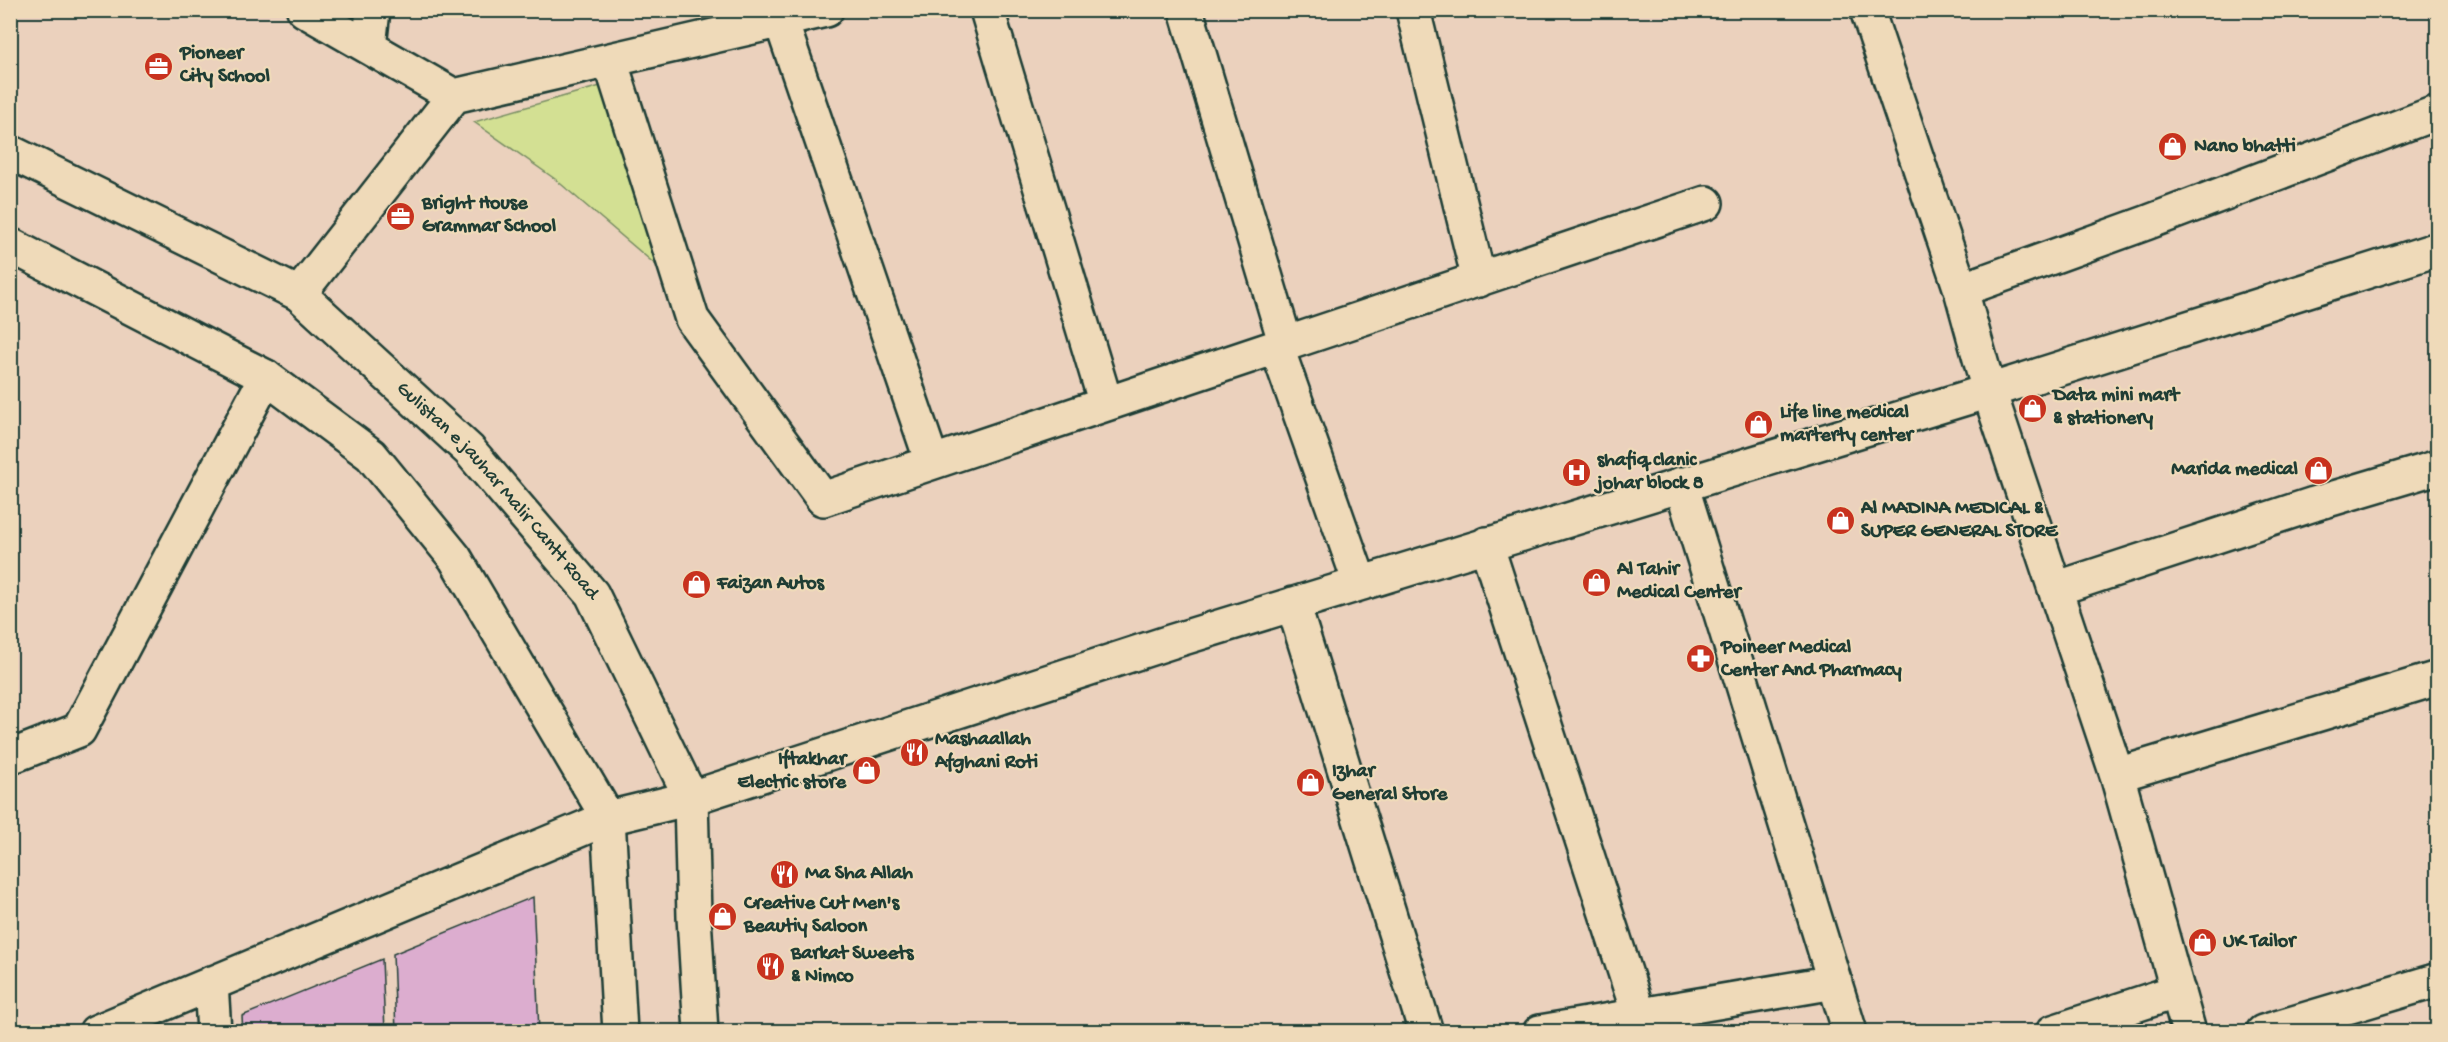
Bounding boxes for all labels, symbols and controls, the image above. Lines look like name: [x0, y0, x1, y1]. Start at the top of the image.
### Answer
place label: Pioneer City School: [179, 43, 270, 89]
office icon: Pioneer City School: [143, 50, 175, 82]
shop icon: Nano bhatti: [2157, 131, 2189, 163]
place label: Nano bhatti: [2194, 136, 2296, 159]
place label: Bright House Grammar School: [421, 193, 557, 239]
office icon: Bright House Grammar School: [385, 200, 417, 232]
street label: Gulistan e jauhar Malir Cantt Road: [391, 377, 605, 606]
place label: Data mini mart & stationery: [2051, 385, 2181, 431]
shop icon: Data mini mart & stationery: [2016, 392, 2048, 424]
place label: Life line medical marterty center: [1780, 402, 1915, 448]
shop icon: Life line medical marterty center: [1743, 409, 1775, 441]
place label: shafiq clanic johar block 8: [1593, 449, 1704, 496]
shop icon: Marida medical: [2303, 454, 2335, 486]
hospital icon: shafiq clanic johar block 8: [1560, 457, 1592, 489]
place label: Marida medical: [2171, 459, 2299, 482]
place label: Al MADINA MEDICAL & SUPER GENERAL STORE: [1860, 498, 2059, 544]
shop icon: Al MADINA MEDICAL & SUPER GENERAL STORE: [1824, 505, 1856, 537]
place label: Al Tahir Medical Center: [1616, 559, 1742, 605]
shop icon: Al Tahir Medical Center: [1580, 566, 1612, 598]
shop icon: Faizan Autos: [680, 568, 712, 600]
place label: Faizan Autos: [716, 573, 826, 596]
place label: Poineer Medical Center And Pharmacy: [1720, 637, 1902, 683]
pharmacy icon: Poineer Medical Center And Pharmacy: [1684, 643, 1716, 675]
place label: Mashaallah Afghani Roti: [934, 729, 1038, 775]
restaurant icon: Mashaallah Afghani Roti: [898, 736, 930, 768]
place label: Iftakhar Electric store: [738, 749, 848, 795]
shop icon: Iftakhar Electric store: [851, 755, 883, 787]
place label: Izhar General Store: [1332, 761, 1448, 807]
shop icon: Izhar General Store: [1295, 767, 1327, 799]
restaurant icon: Ma Sha Allah: [768, 858, 800, 890]
place label: Ma Sha Allah: [805, 863, 913, 886]
place label: Creative Cut Men's Beautiy Saloon: [743, 893, 901, 939]
shop icon: Creative Cut Men's Beautiy Saloon: [707, 900, 739, 932]
shop icon: UK Tailor: [2186, 926, 2218, 958]
place label: UK Tailor: [2223, 931, 2297, 954]
place label: Barkat Sweets & Nimco: [790, 943, 915, 989]
restaurant icon: Barkat Sweets & Nimco: [754, 950, 786, 982]

